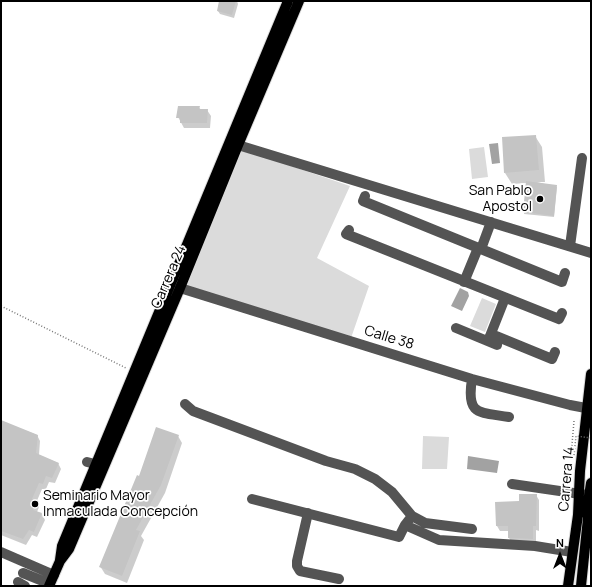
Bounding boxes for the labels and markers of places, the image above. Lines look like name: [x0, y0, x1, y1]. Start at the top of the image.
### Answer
place label: San Pablo Apostol: [469, 183, 532, 216]
marker: San Pablo Apostol: [535, 194, 545, 204]
place label: Seminario Mayor Inmaculada Concepción: [43, 488, 198, 520]
marker: Seminario Mayor Inmaculada Concepción: [30, 499, 40, 509]

